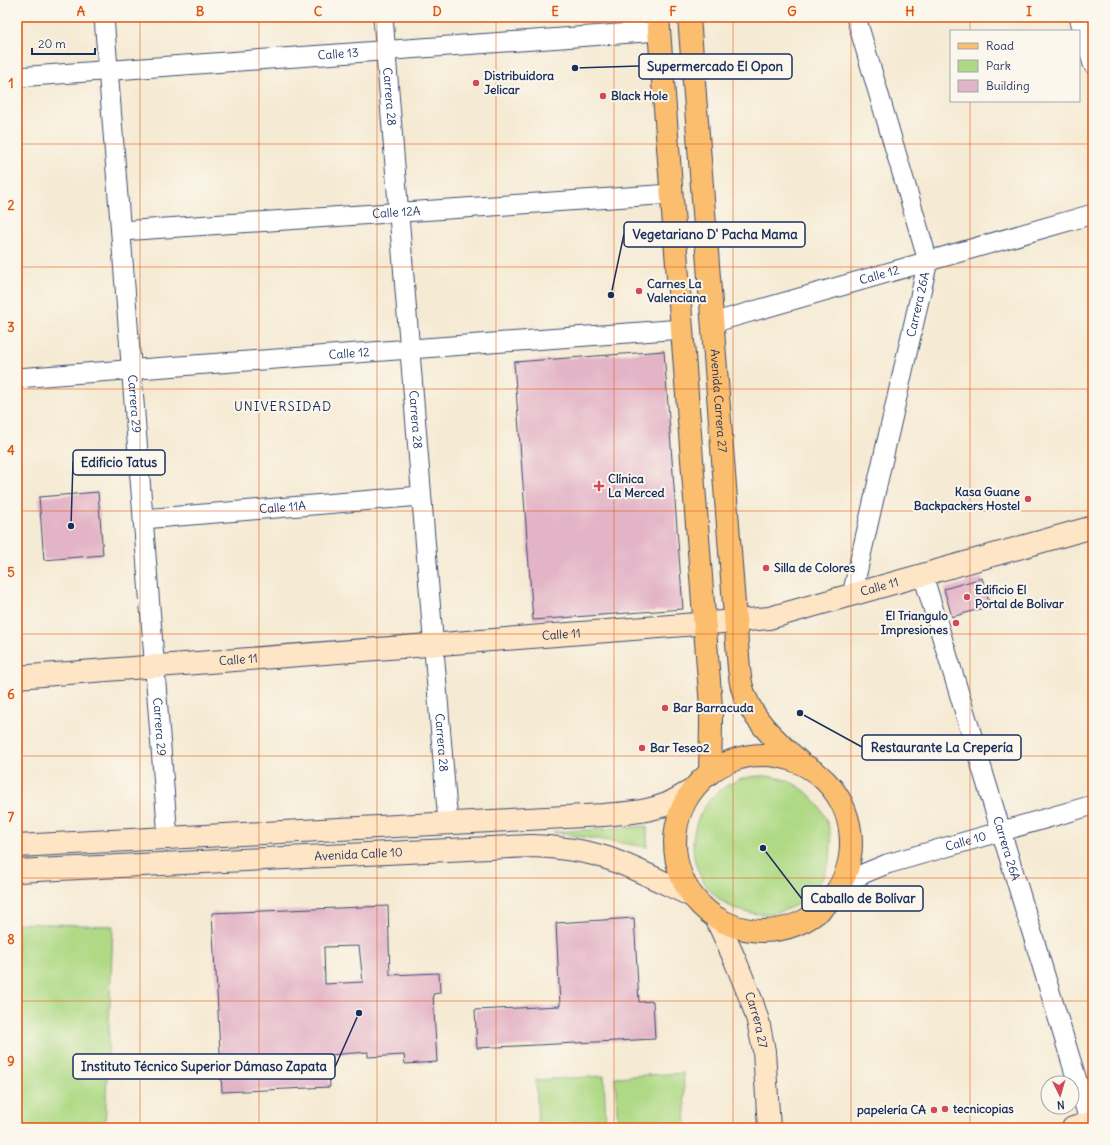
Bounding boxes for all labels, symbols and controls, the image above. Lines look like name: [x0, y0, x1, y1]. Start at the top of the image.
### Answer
text: A: [77, 3, 86, 20]
text: B: [196, 3, 205, 20]
text: C: [314, 3, 323, 20]
text: D: [432, 3, 442, 20]
text: E: [551, 3, 559, 20]
text: F: [669, 3, 677, 20]
text: G: [787, 3, 797, 20]
text: H: [905, 3, 915, 20]
text: I: [1026, 3, 1032, 20]
scale bar: [32, 30, 95, 56]
legend: [950, 30, 1080, 102]
text: 20 m: [38, 36, 66, 51]
text: Road: [986, 38, 1014, 53]
street label: Calle 13: [317, 45, 359, 62]
callout: Supermercado El Opon: [639, 54, 792, 79]
text: Supermercado El Opon: [647, 58, 783, 75]
text: Park: [986, 58, 1011, 73]
street label: Carrera 28: [380, 67, 400, 127]
place label: Distribuidora Jelicar: [484, 68, 554, 97]
text: 1: [8, 75, 14, 92]
marker: Distribuidora Jelicar: [471, 78, 481, 88]
text: Building: [986, 78, 1030, 93]
place label: Black Hole: [611, 88, 668, 103]
marker: Black Hole: [598, 91, 608, 101]
text: 2: [7, 197, 15, 214]
street label: Calle 12A: [372, 203, 421, 221]
callout: Vegetariano D' Pacha Mama: [624, 222, 805, 247]
text: Vegetariano D' Pacha Mama: [632, 226, 798, 243]
street label: Calle 12: [857, 262, 901, 287]
street label: Carrera 26A: [903, 270, 932, 338]
place label: Carnes La Valenciana: [647, 276, 707, 305]
marker: Carnes La Valenciana: [634, 286, 644, 296]
text: 3: [7, 319, 15, 336]
street label: Calle 12: [328, 344, 370, 362]
street label: Avenida Carrera 27: [707, 348, 730, 453]
street label: Carrera 29: [125, 374, 144, 434]
street label: Carrera 28: [406, 390, 426, 450]
district label: UNIVERSIDAD: [234, 398, 332, 415]
text: 4: [7, 442, 15, 459]
callout: Edificio Tatus: [73, 450, 165, 475]
text: Edificio Tatus: [81, 454, 157, 471]
place label: Clínica La Merced: [608, 471, 664, 500]
marker: Clínica La Merced: [593, 480, 605, 492]
place label: Kasa Guane Backpackers Hostel: [914, 484, 1021, 514]
marker: Kasa Guane Backpackers Hostel: [1023, 494, 1033, 504]
street label: Calle 11A: [259, 498, 307, 516]
place label: Silla de Colores: [774, 560, 856, 575]
marker: Silla de Colores: [761, 563, 771, 573]
text: 5: [7, 564, 15, 581]
street label: Calle 11: [859, 574, 900, 599]
place label: Edificio El Portal de Bolivar: [975, 582, 1064, 611]
marker: Edificio El Portal de Bolivar: [962, 592, 972, 602]
place label: El Triangulo Impresiones: [881, 608, 949, 638]
marker: El Triangulo Impresiones: [951, 618, 961, 628]
street label: Calle 11: [541, 625, 581, 643]
street label: Calle 11: [218, 650, 258, 668]
text: 6: [7, 686, 15, 703]
street label: Carrera 29: [150, 697, 170, 757]
place label: Bar Barracuda: [673, 700, 754, 715]
marker: Bar Barracuda: [660, 703, 670, 713]
street label: Carrera 28: [432, 713, 452, 772]
callout: Restaurante La Crepería: [862, 735, 1021, 760]
text: Restaurante La Crepería: [871, 739, 1014, 756]
place label: Bar Teseo2: [650, 740, 710, 755]
marker: Bar Teseo2: [637, 743, 647, 753]
text: 7: [8, 809, 15, 826]
street label: Carrera 26A: [990, 815, 1024, 883]
street label: Calle 10: [943, 828, 988, 854]
street label: Avenida Calle 10: [314, 844, 403, 864]
callout: Caballo de Bolívar: [802, 886, 923, 911]
text: Caballo de Bolívar: [811, 890, 916, 907]
text: 8: [7, 931, 15, 948]
street label: Carrera 27: [742, 990, 771, 1049]
text: 9: [7, 1053, 15, 1070]
callout: Instituto Técnico Superior Dámaso Zapata: [73, 1054, 335, 1079]
text: Instituto Técnico Superior Dámaso Zapata: [81, 1058, 328, 1075]
north arrow: [1040, 1075, 1080, 1115]
text: N: [1056, 1098, 1065, 1112]
place label: tecnicopias: [952, 1101, 1014, 1117]
place label: papelería CA: [857, 1102, 926, 1118]
marker: tecnicopias: [940, 1104, 950, 1114]
marker: papelería CA: [929, 1105, 939, 1115]

